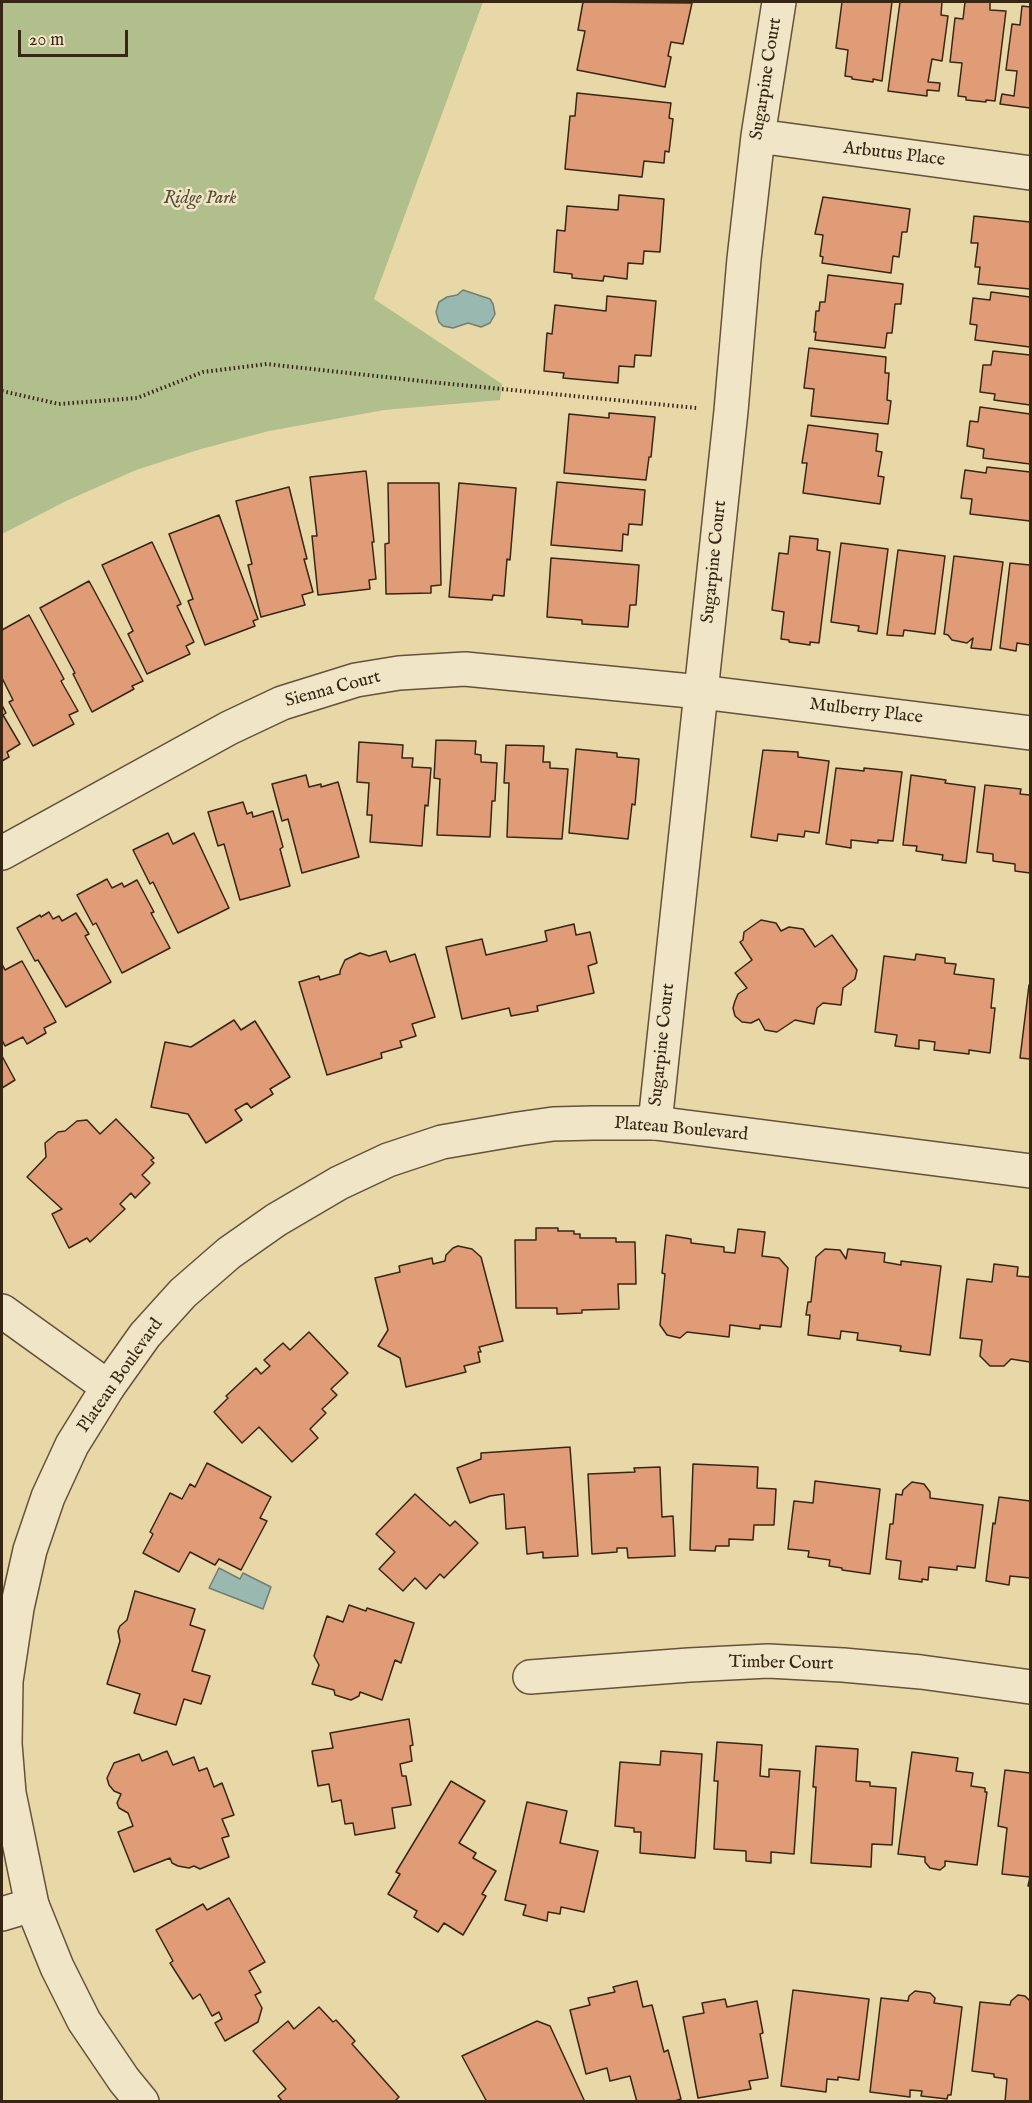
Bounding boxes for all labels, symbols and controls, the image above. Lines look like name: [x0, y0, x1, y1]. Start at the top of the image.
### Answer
street label: Sugarpine Court: [747, 16, 787, 142]
scale bar: [21, 18, 130, 56]
text: 20 m: [29, 29, 64, 52]
street label: Arbutus Place: [842, 138, 946, 172]
park label: Ridge Park: [163, 188, 237, 210]
street label: Sugarpine Court: [698, 499, 732, 625]
street label: Sienna Court: [283, 667, 383, 713]
street label: Mulberry Place: [808, 694, 924, 730]
street label: Sugarpine Court: [646, 982, 680, 1108]
street label: Plateau Boulevard: [613, 1113, 749, 1147]
street label: Plateau Boulevard: [74, 1315, 168, 1437]
street label: Timber Court: [728, 1652, 834, 1676]

